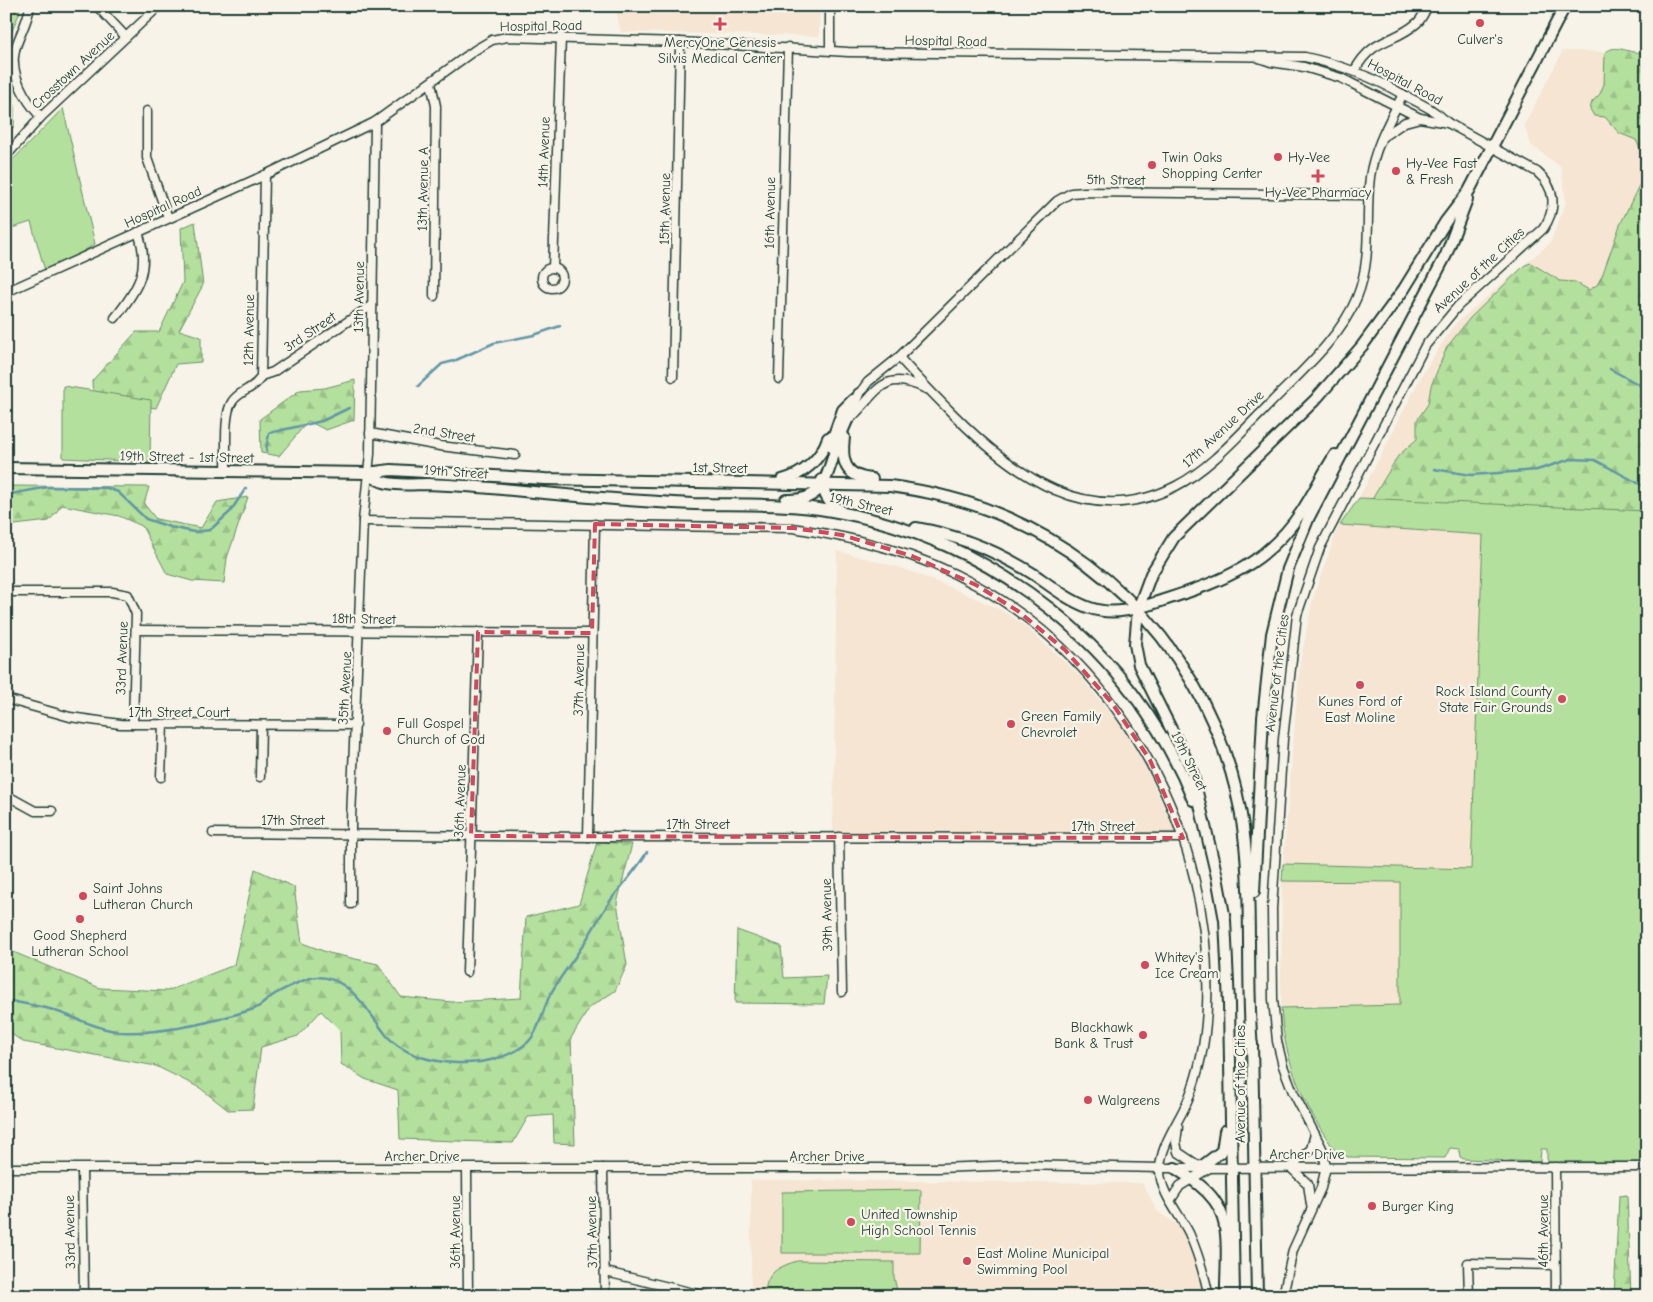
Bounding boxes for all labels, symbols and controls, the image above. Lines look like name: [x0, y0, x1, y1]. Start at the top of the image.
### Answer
street label: Hospital Road: [500, 17, 582, 35]
marker: MercyOne Genesis Silvis Medical Center: [713, 17, 727, 31]
marker: Culver's: [1474, 17, 1486, 29]
street label: Crosstown Avenue: [28, 27, 118, 113]
place label: Culver's: [1457, 31, 1503, 48]
street label: Hospital Road: [905, 32, 987, 50]
place label: MercyOne Genesis Silvis Medical Center: [658, 34, 782, 67]
street label: Hospital Road: [1365, 55, 1445, 109]
street label: 14th Avenue: [534, 116, 554, 188]
street label: 13th Avenue A: [414, 147, 432, 231]
place label: Twin Oaks Shopping Center: [1162, 149, 1262, 182]
place label: Hy-Vee: [1288, 149, 1330, 166]
marker: Hy-Vee: [1272, 151, 1284, 163]
place label: Hy-Vee Fast & Fresh: [1406, 155, 1478, 188]
marker: Twin Oaks Shopping Center: [1146, 159, 1158, 171]
marker: Hy-Vee Fast & Fresh: [1390, 165, 1402, 177]
marker: Hy-Vee Pharmacy: [1312, 170, 1324, 182]
street label: 5th Street: [1086, 171, 1147, 189]
street label: 15th Avenue: [656, 173, 674, 245]
street label: 16th Avenue: [761, 177, 779, 249]
street label: Hospital Road: [122, 182, 204, 232]
place label: Hy-Vee Pharmacy: [1265, 184, 1372, 201]
street label: Avenue of the Cities: [1430, 223, 1528, 317]
street label: 13th Avenue: [350, 261, 368, 333]
street label: 12th Avenue: [240, 294, 258, 366]
street label: 3rd Street: [281, 308, 340, 356]
street label: 17th Avenue Drive: [1179, 387, 1267, 471]
street label: 2nd Street: [412, 420, 477, 446]
street label: 19th Street - 1st Street: [120, 447, 255, 467]
street label: 1st Street: [692, 459, 749, 477]
street label: 19th Street: [423, 461, 490, 483]
street label: 19th Street: [828, 488, 895, 520]
street label: 18th Street: [332, 610, 397, 628]
street label: Avenue of the Cities: [1261, 613, 1293, 733]
street label: 33rd Avenue: [112, 621, 132, 695]
street label: 37th Avenue: [570, 644, 588, 716]
street label: 35th Avenue: [335, 651, 355, 725]
marker: Kunes Ford of East Moline: [1354, 679, 1366, 691]
place label: Rock Island County State Fair Grounds: [1436, 683, 1553, 716]
place label: Kunes Ford of East Moline: [1318, 693, 1403, 726]
marker: Rock Island County State Fair Grounds: [1556, 693, 1568, 705]
street label: 17th Street Court: [129, 704, 230, 721]
place label: Green Family Chevrolet: [1021, 708, 1102, 741]
place label: Full Gospel Church of God: [397, 715, 485, 748]
marker: Green Family Chevrolet: [1005, 718, 1017, 730]
marker: Full Gospel Church of God: [381, 725, 393, 737]
street label: 19th Street: [1167, 728, 1211, 794]
street label: 36th Avenue: [450, 764, 470, 838]
street label: 17th Street: [261, 812, 326, 829]
street label: 17th Street: [666, 816, 731, 833]
street label: 17th Street: [1071, 818, 1136, 835]
street label: 39th Avenue: [818, 878, 836, 952]
place label: Saint Johns Lutheran Church: [93, 880, 193, 913]
marker: Saint Johns Lutheran Church: [77, 890, 89, 902]
marker: Good Shepherd Lutheran School: [74, 913, 86, 925]
place label: Good Shepherd Lutheran School: [31, 927, 129, 960]
place label: Whitey's Ice Cream: [1155, 949, 1219, 982]
marker: Whitey's Ice Cream: [1139, 959, 1151, 971]
place label: Blackhawk Bank & Trust: [1054, 1019, 1134, 1052]
street label: Avenue of the Cities: [1232, 1025, 1249, 1143]
marker: Blackhawk Bank & Trust: [1137, 1029, 1149, 1041]
place label: Walgreens: [1098, 1092, 1160, 1109]
marker: Walgreens: [1082, 1094, 1094, 1106]
street label: Archer Drive: [1270, 1146, 1344, 1163]
street label: Archer Drive: [385, 1148, 459, 1165]
street label: Archer Drive: [790, 1148, 864, 1165]
street label: 46th Avenue: [1535, 1194, 1552, 1268]
street label: 33rd Avenue: [61, 1195, 79, 1269]
street label: 36th Avenue: [447, 1195, 464, 1269]
street label: 37th Avenue: [583, 1196, 601, 1268]
place label: Burger King: [1382, 1198, 1454, 1215]
marker: Burger King: [1366, 1200, 1378, 1212]
place label: United Township High School Tennis: [861, 1206, 976, 1239]
marker: United Township High School Tennis: [845, 1216, 857, 1228]
place label: East Moline Municipal Swimming Pool: [977, 1245, 1109, 1278]
marker: East Moline Municipal Swimming Pool: [961, 1255, 973, 1267]

